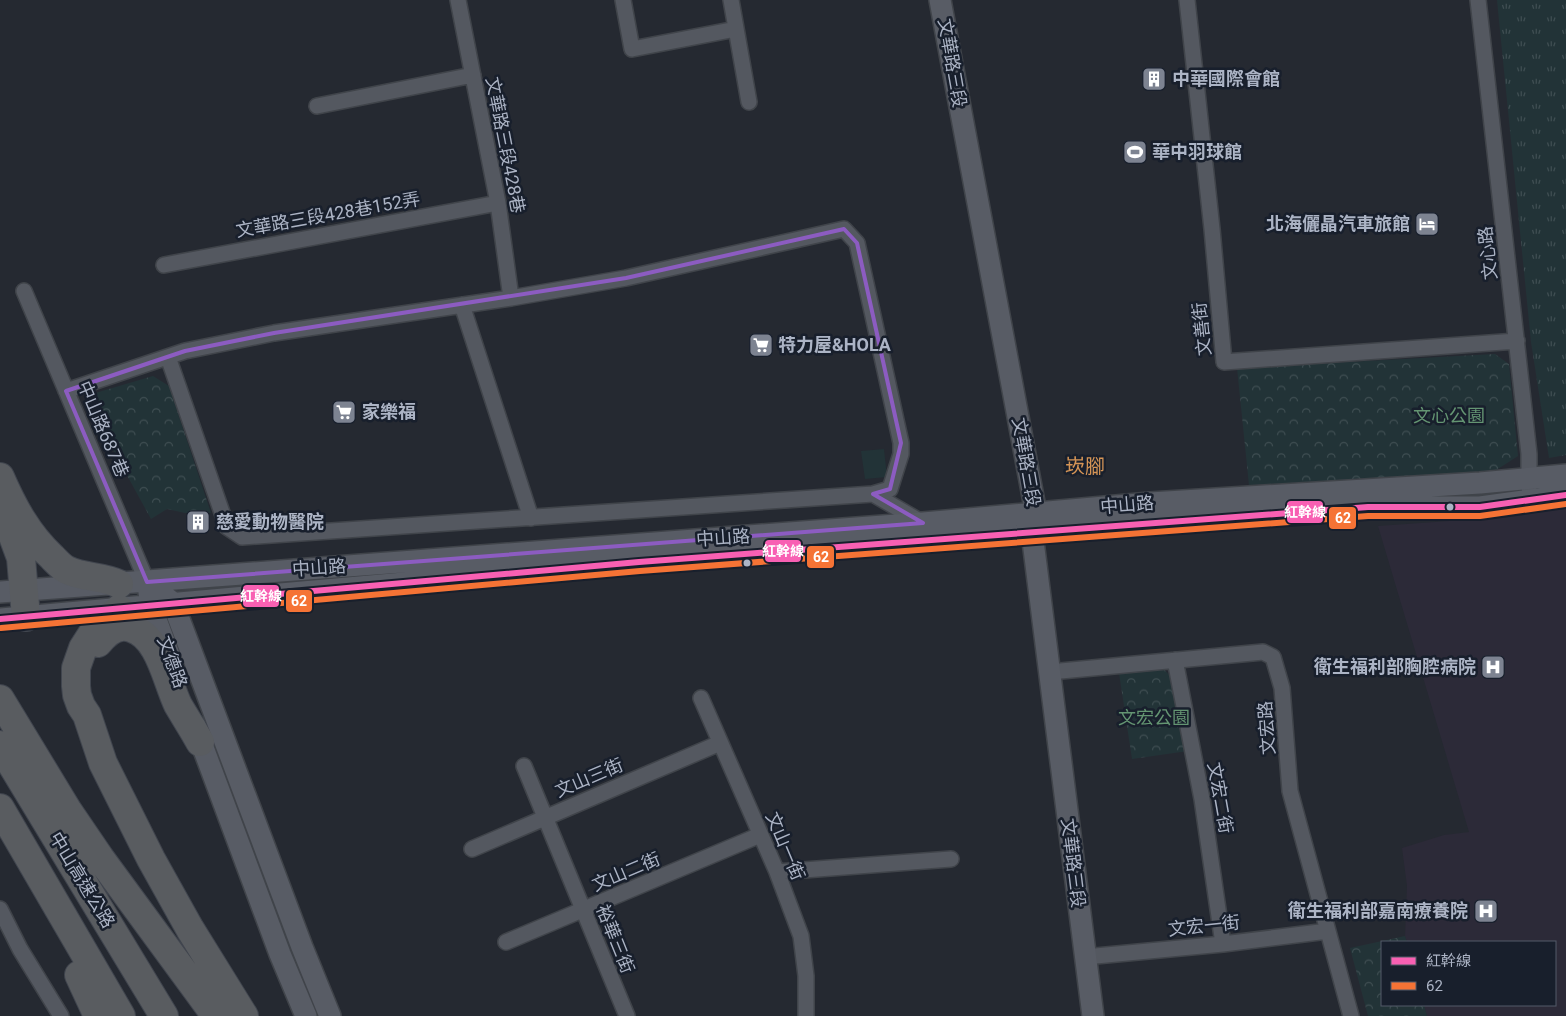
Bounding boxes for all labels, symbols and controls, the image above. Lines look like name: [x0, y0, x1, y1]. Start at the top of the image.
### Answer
street label: 文華路三段: [934, 17, 971, 109]
building icon: 中華國際會館: [1141, 66, 1167, 92]
place label: 中華國際會館: [1172, 68, 1280, 89]
street label: 文華路三段428巷: [482, 75, 529, 215]
sports icon: 華中羽球館: [1122, 139, 1148, 165]
place label: 華中羽球館: [1152, 141, 1242, 162]
street label: 文華路三段428巷152弄: [234, 188, 422, 241]
hotel icon: 北海儷晶汽車旅館: [1414, 211, 1440, 237]
place label: 北海儷晶汽車旅館: [1266, 213, 1410, 234]
street label: 文心路: [1474, 225, 1501, 281]
street label: 文善街: [1188, 301, 1215, 357]
supermarket icon: 特力屋&HOLA: [748, 332, 774, 358]
place label: 特力屋&HOLA: [778, 334, 892, 355]
street label: 中山路687巷: [74, 378, 133, 480]
supermarket icon: 家樂福: [331, 399, 357, 425]
place label: 家樂福: [362, 401, 416, 422]
park label: 文心公園: [1413, 405, 1485, 426]
street label: 文華路三段: [1008, 416, 1045, 508]
district label: 崁腳: [1065, 454, 1105, 478]
street label: 中山路: [1099, 492, 1155, 517]
line badge: 紅幹線: [1286, 500, 1324, 524]
unlabelled marker: [1445, 502, 1455, 512]
text: 紅幹線: [1284, 504, 1326, 520]
line badge: 62: [1328, 506, 1357, 530]
building icon: 慈愛動物醫院: [185, 509, 211, 535]
text: 62: [1335, 510, 1351, 526]
place label: 慈愛動物醫院: [216, 511, 324, 532]
street label: 中山路: [695, 525, 751, 550]
line badge: 紅幹線: [764, 539, 802, 563]
text: 紅幹線: [762, 543, 804, 559]
line badge: 62: [806, 545, 835, 569]
text: 62: [813, 549, 829, 565]
street label: 中山路: [291, 555, 347, 580]
unlabelled marker: [742, 558, 752, 568]
line badge: 紅幹線: [242, 584, 280, 608]
text: 紅幹線: [240, 588, 282, 604]
line badge: 62: [285, 589, 313, 613]
text: 62: [291, 593, 307, 609]
street label: 文德路: [153, 633, 192, 691]
hospital icon: 衛生福利部胸腔病院: [1480, 654, 1506, 680]
place label: 衛生福利部胸腔病院: [1313, 656, 1476, 677]
street label: 文宏路: [1254, 700, 1279, 756]
park label: 文宏公園: [1118, 707, 1190, 728]
street label: 文山三街: [552, 754, 626, 801]
street label: 文宏二街: [1204, 761, 1237, 835]
street label: 文山一街: [762, 809, 809, 883]
street label: 文華路三段: [1058, 817, 1089, 909]
street label: 中山高速公路: [46, 828, 119, 931]
street label: 文山二街: [589, 848, 663, 895]
hospital icon: 衛生福利部嘉南療養院: [1473, 898, 1499, 924]
place label: 衛生福利部嘉南療養院: [1287, 900, 1468, 921]
street label: 裕華三街: [592, 902, 639, 976]
street label: 文宏一街: [1167, 911, 1241, 940]
legend: [1381, 941, 1556, 1006]
text: 紅幹線: [1426, 952, 1471, 970]
text: 62: [1426, 977, 1443, 995]

